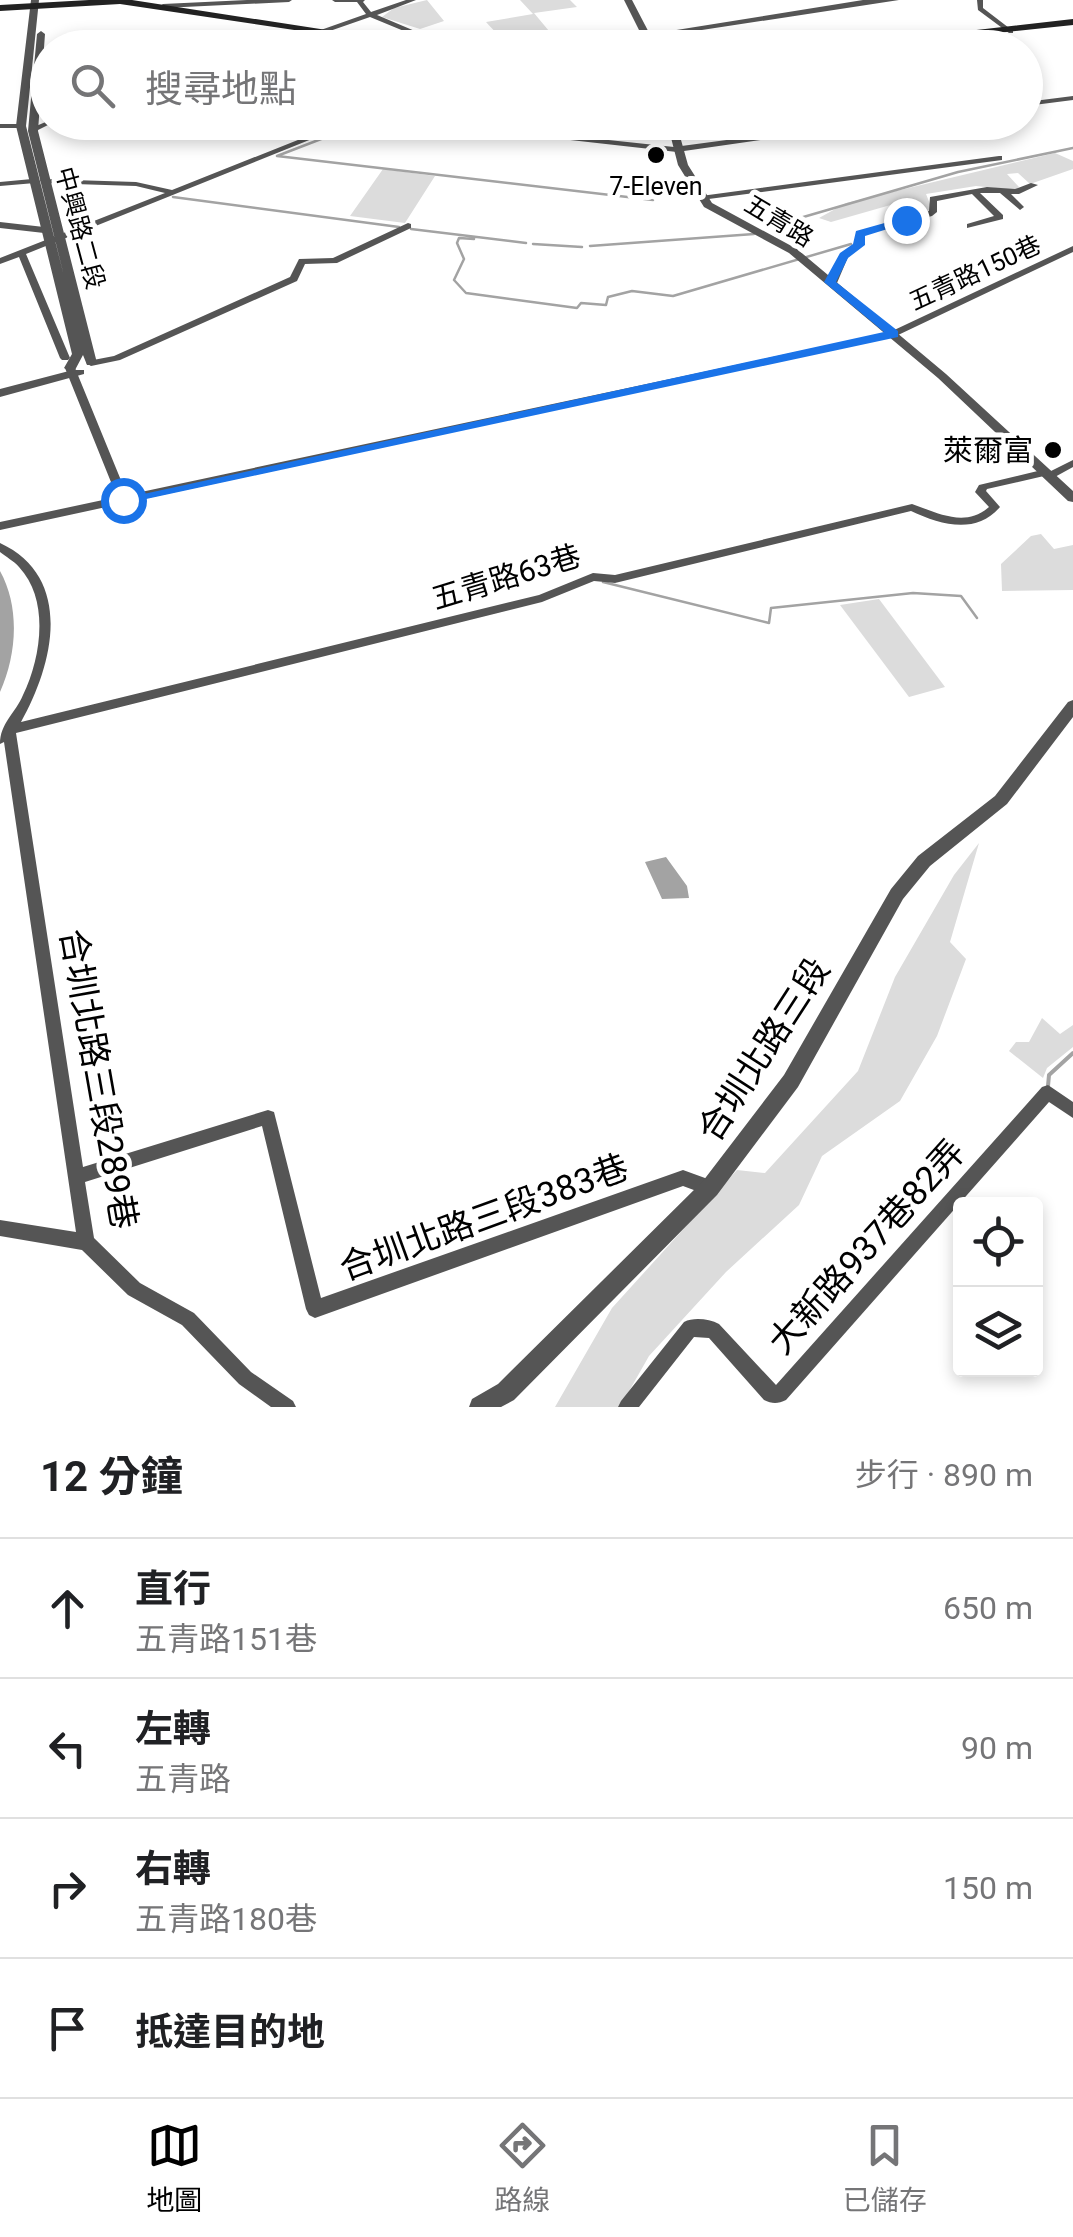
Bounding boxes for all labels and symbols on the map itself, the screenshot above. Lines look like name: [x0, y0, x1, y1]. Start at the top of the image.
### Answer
marker: 7-Eleven: [645, 144, 667, 166]
street label: 中興路二段: [50, 164, 110, 292]
place label: 7-Eleven: [609, 172, 703, 201]
street label: 五青路: [739, 189, 819, 253]
route end: [884, 198, 930, 244]
street label: 五青路150巷: [904, 230, 1046, 316]
place label: 萊爾富: [943, 433, 1033, 468]
marker: 萊爾富: [1042, 439, 1064, 461]
route start: [101, 478, 147, 524]
street label: 五青路63巷: [427, 538, 585, 616]
street label: 合圳北路三段289巷: [51, 926, 145, 1232]
street label: 合圳北路三段: [690, 951, 838, 1149]
street label: 大新路937巷82弄: [760, 1132, 974, 1362]
street label: 合圳北路三段383巷: [334, 1147, 634, 1289]

